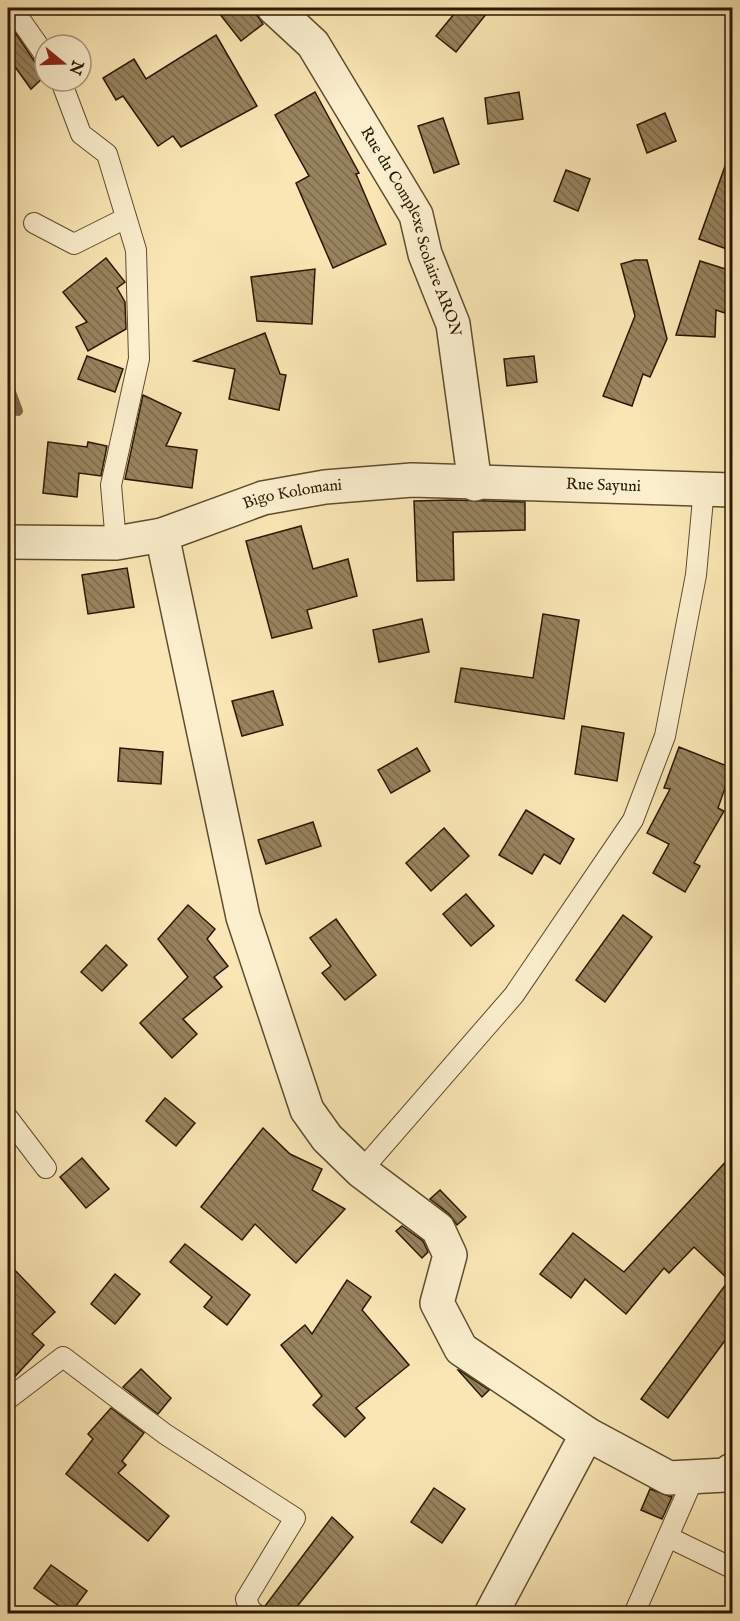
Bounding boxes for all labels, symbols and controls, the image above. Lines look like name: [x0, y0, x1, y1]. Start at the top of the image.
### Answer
north arrow: [33, 33, 93, 93]
text: N: [64, 56, 87, 77]
street label: Rue du Complexe Scolaire ARON: [355, 123, 465, 337]
street label: Rue Sayuni: [566, 475, 641, 497]
street label: Bigo Kolomani: [240, 476, 343, 514]

